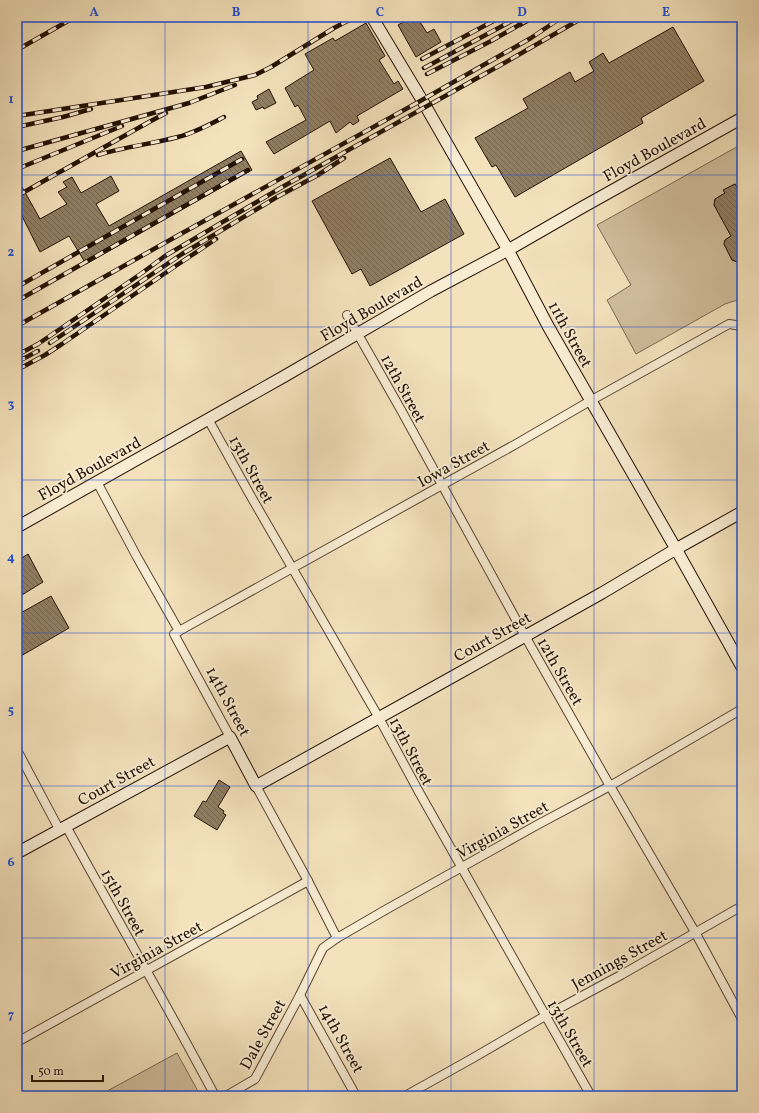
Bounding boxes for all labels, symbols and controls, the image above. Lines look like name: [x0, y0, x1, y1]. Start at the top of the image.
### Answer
text: A: [89, 4, 99, 22]
text: B: [232, 4, 241, 22]
text: C: [376, 4, 384, 22]
text: D: [517, 4, 527, 22]
text: E: [662, 4, 670, 22]
text: 1: [8, 91, 14, 109]
street label: Floyd Boulevard: [599, 113, 710, 188]
text: 2: [8, 244, 15, 262]
street label: Floyd Boulevard: [317, 272, 427, 348]
street label: 11th Street: [542, 298, 597, 372]
street label: 12th Street: [374, 351, 430, 427]
text: 3: [8, 396, 15, 414]
street label: Floyd Boulevard: [34, 432, 145, 507]
street label: 13th Street: [223, 432, 278, 508]
street label: Iowa Street: [414, 436, 494, 494]
text: 4: [7, 549, 15, 567]
street label: Court Street: [450, 607, 536, 668]
street label: 12th Street: [531, 634, 588, 710]
street label: 14th Street: [200, 663, 255, 741]
text: 5: [8, 702, 14, 720]
street label: 13th Street: [383, 714, 438, 790]
street label: Court Street: [74, 751, 160, 812]
street label: Virginia Street: [453, 796, 553, 865]
text: 6: [7, 854, 15, 872]
street label: 15th Street: [95, 865, 150, 941]
street label: Virginia Street: [107, 916, 207, 985]
street label: Jennings Street: [568, 925, 672, 996]
street label: Dale Street: [235, 996, 292, 1074]
street label: 13th Street: [541, 996, 598, 1072]
street label: 14th Street: [312, 1000, 368, 1078]
text: 7: [8, 1007, 14, 1025]
scale bar: [32, 1057, 103, 1083]
text: 50 m: [38, 1064, 64, 1080]

